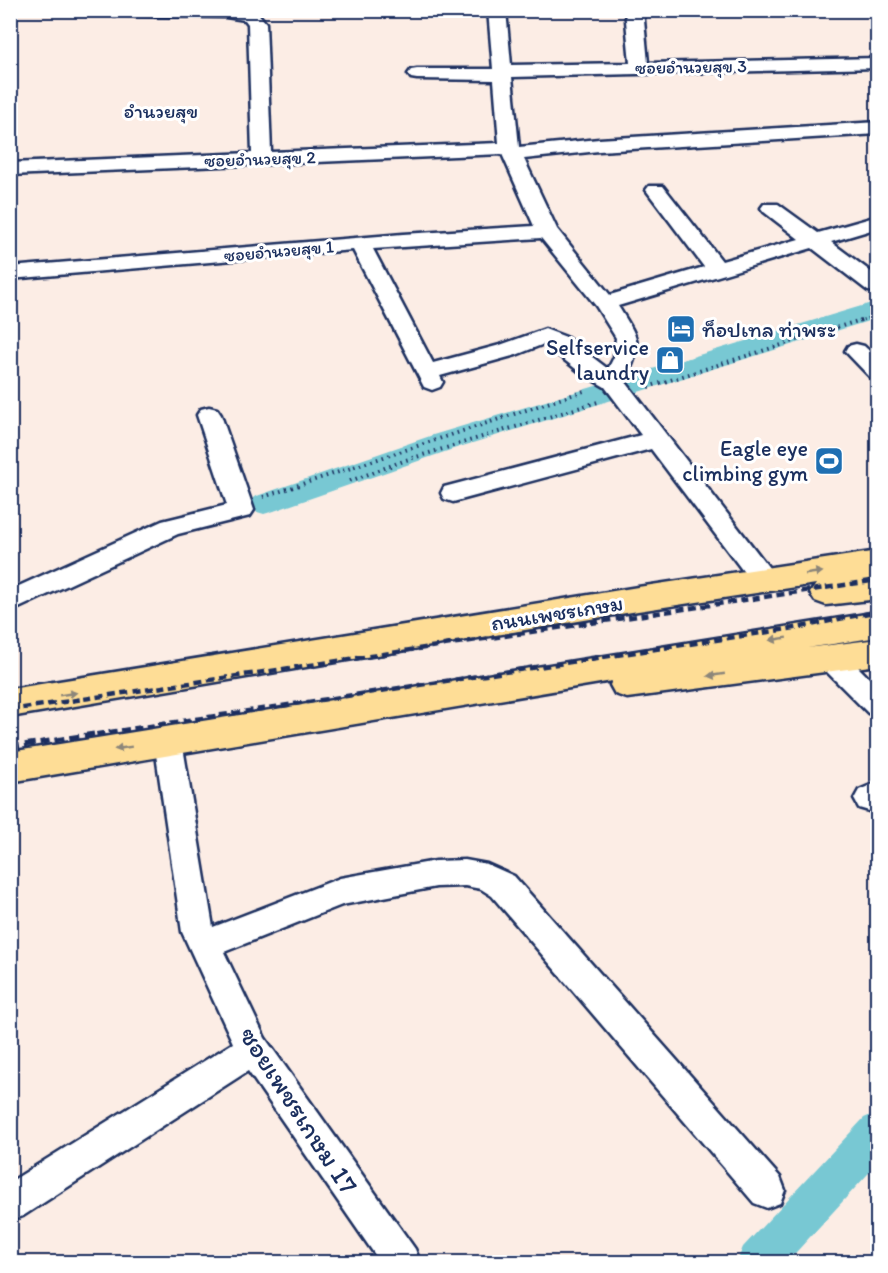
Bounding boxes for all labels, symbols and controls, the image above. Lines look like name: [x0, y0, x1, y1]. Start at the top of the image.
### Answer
street label: ซอยอำนวยสุข 3: [635, 55, 747, 79]
district label: อำนวยสุข: [124, 99, 198, 124]
street label: ซอยอำนวยสุข 2: [204, 146, 317, 172]
street label: ซอยอำนวยสุข 1: [223, 235, 335, 267]
hotel icon: ท็อปเทล ท่าพระ: [665, 313, 697, 345]
place label: ท็อปเทล ท่าพระ: [702, 316, 836, 343]
place label: Selfservice laundry: [546, 334, 650, 386]
shop icon: Selfservice laundry: [654, 344, 686, 376]
place label: Eagle eye climbing gym: [682, 435, 808, 487]
sports icon: Eagle eye climbing gym: [813, 445, 845, 477]
one-way arrow: [804, 568, 823, 577]
street label: ถนนเพชรเกษม: [489, 589, 625, 637]
one-way arrow: [769, 635, 788, 644]
one-way arrow: [706, 670, 725, 679]
one-way arrow: [59, 689, 78, 698]
one-way arrow: [114, 744, 133, 753]
street label: ซอยเพชรเกษม 17: [233, 1020, 365, 1200]

